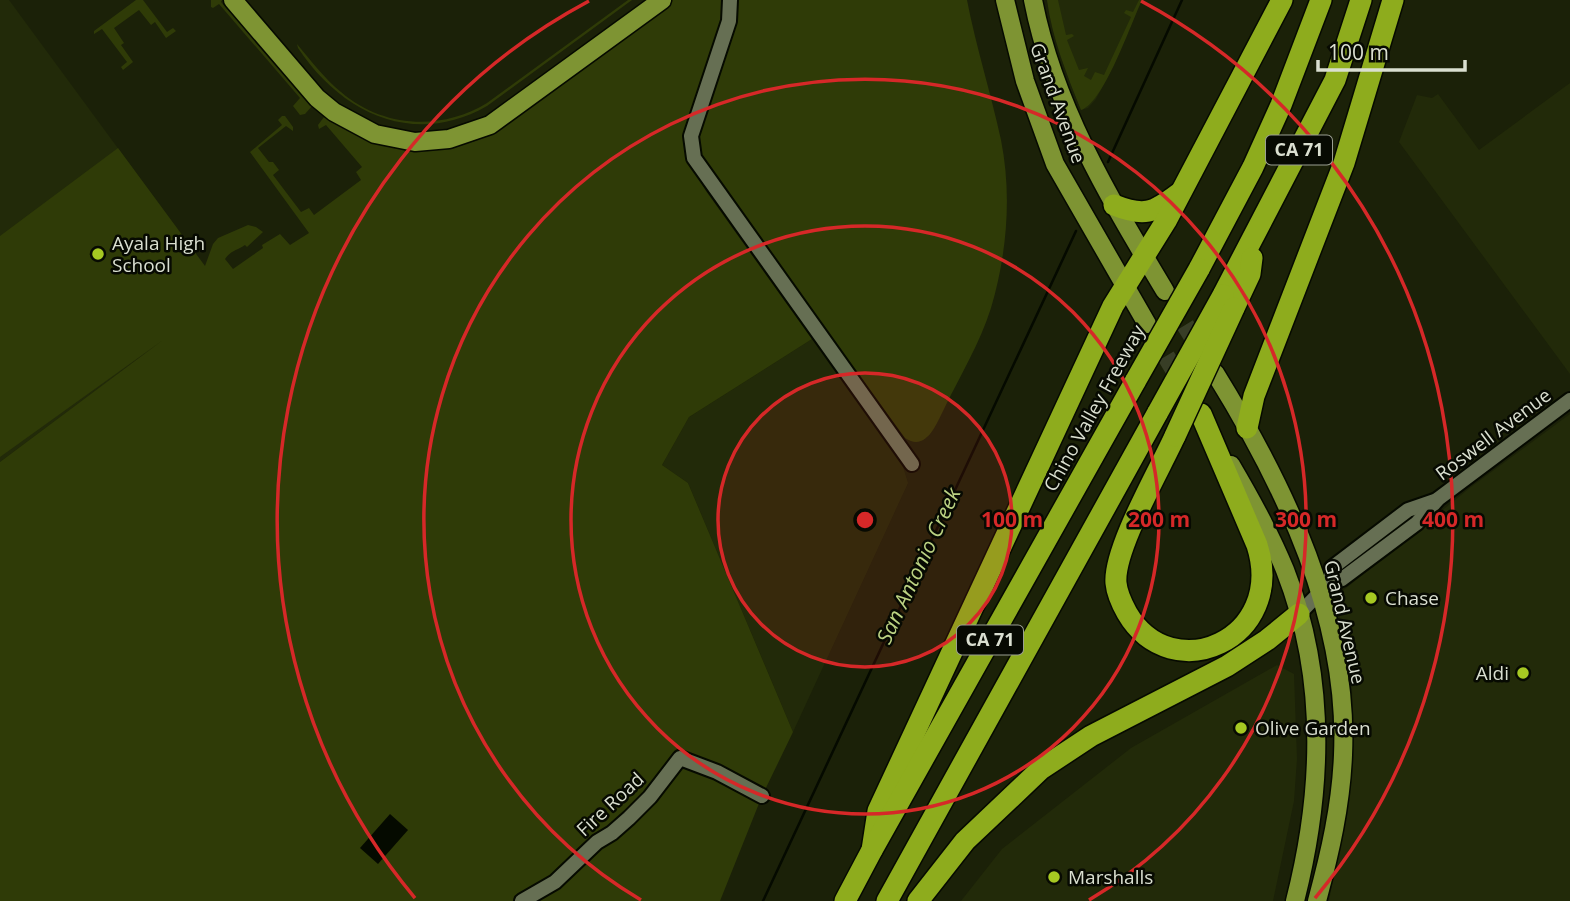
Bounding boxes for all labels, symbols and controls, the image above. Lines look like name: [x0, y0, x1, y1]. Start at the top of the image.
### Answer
scale bar: [1318, 28, 1465, 72]
text: 100 m: [1328, 38, 1389, 66]
street label: Grand Avenue: [1024, 39, 1092, 167]
road number: CA 71: [1266, 135, 1332, 164]
place label: Ayala High School: [112, 230, 205, 278]
marker: Ayala High School: [90, 246, 106, 262]
street label: Chino Valley Freeway: [1037, 320, 1151, 496]
street label: Roswell Avenue: [1430, 382, 1556, 486]
water label: San Antonio Creek: [870, 482, 967, 648]
text: 100 m: [981, 505, 1043, 533]
text: 200 m: [1128, 505, 1190, 533]
text: 300 m: [1275, 505, 1337, 533]
text: 400 m: [1422, 505, 1484, 533]
centre of rings: [853, 508, 877, 532]
street label: Grand Avenue: [1318, 557, 1372, 687]
place label: Chase: [1385, 585, 1439, 611]
marker: Chase: [1363, 590, 1379, 606]
road number: CA 71: [957, 626, 1023, 654]
place label: Aldi: [1476, 660, 1509, 686]
marker: Aldi: [1515, 665, 1531, 681]
place label: Olive Garden: [1255, 715, 1371, 741]
marker: Olive Garden: [1233, 720, 1249, 736]
street label: Fire Road: [571, 766, 649, 842]
place label: Marshalls: [1068, 864, 1153, 890]
marker: Marshalls: [1046, 869, 1062, 885]

